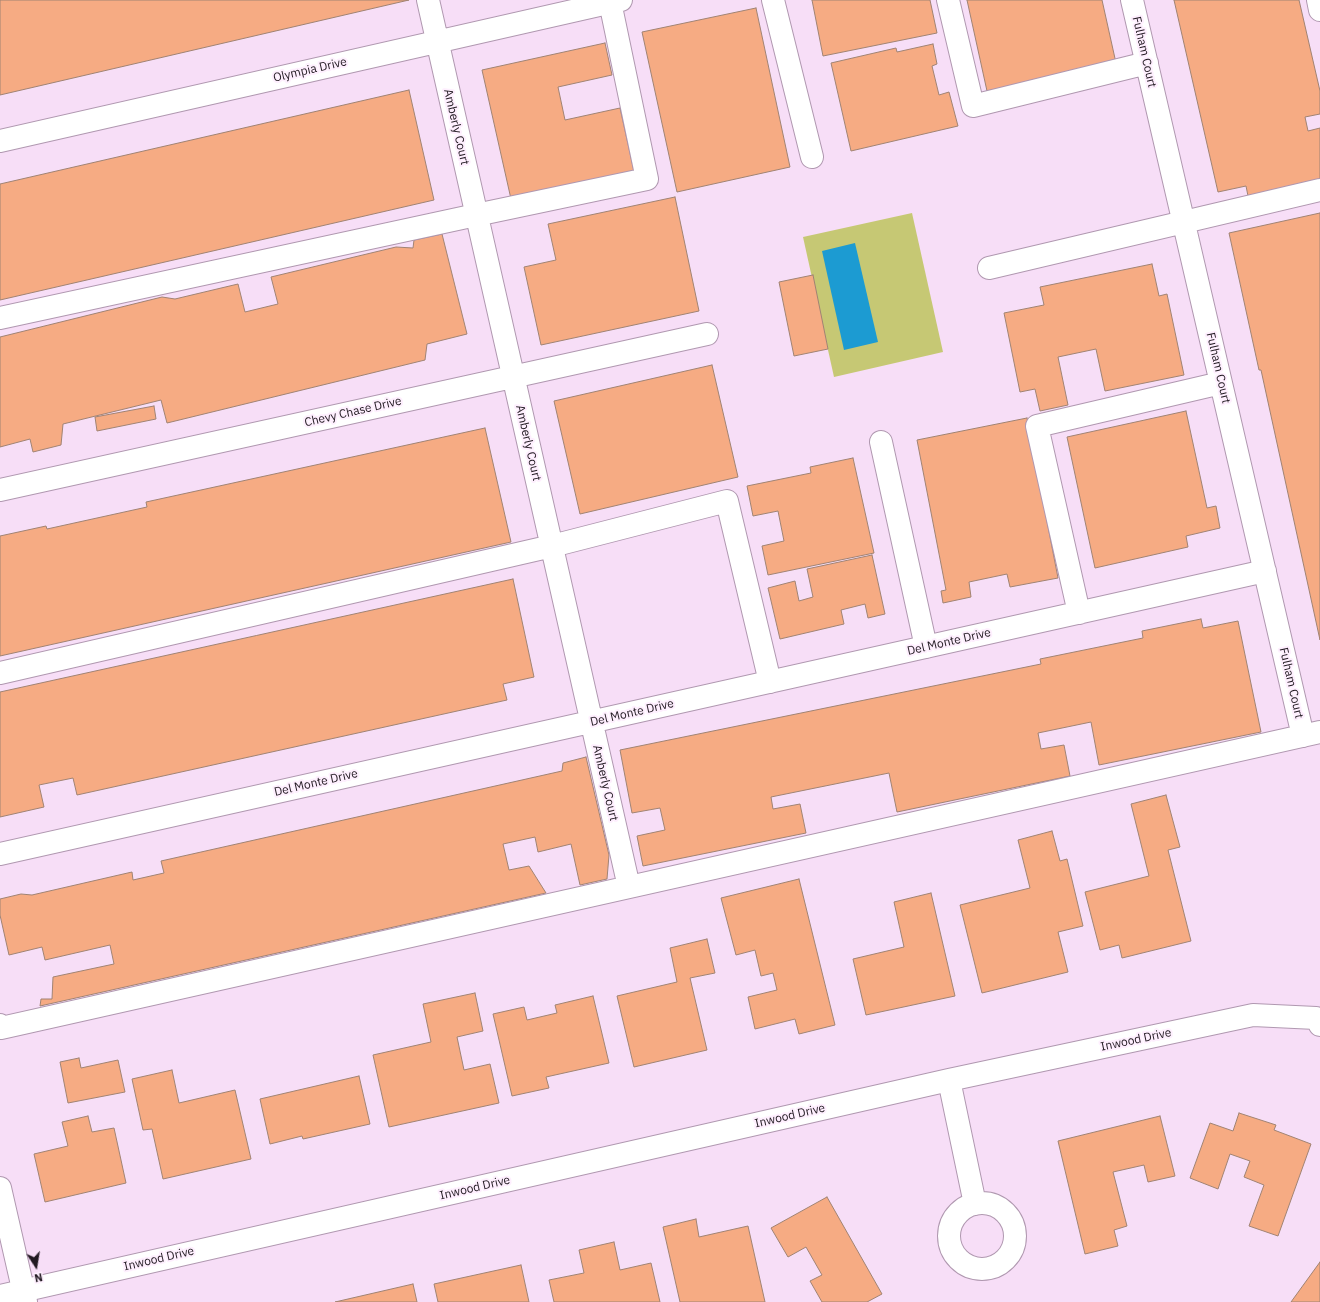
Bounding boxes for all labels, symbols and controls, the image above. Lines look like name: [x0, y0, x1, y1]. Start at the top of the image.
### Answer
street label: Fulham Court: [1129, 15, 1159, 89]
street label: Olympia Drive: [272, 55, 348, 85]
street label: Amberly Court: [440, 88, 472, 166]
street label: Fulham Court: [1203, 331, 1233, 405]
street label: Chevy Chase Drive: [303, 394, 403, 430]
street label: Amberly Court: [512, 404, 544, 482]
street label: Del Monte Drive: [906, 625, 992, 659]
street label: Fulham Court: [1276, 646, 1306, 720]
street label: Del Monte Drive: [589, 696, 675, 730]
street label: Amberly Court: [589, 744, 621, 822]
street label: Del Monte Drive: [273, 766, 359, 800]
street label: Inwood Drive: [1099, 1025, 1173, 1055]
street label: Inwood Drive: [753, 1101, 827, 1131]
street label: Inwood Drive: [438, 1173, 512, 1203]
street label: Inwood Drive: [122, 1244, 196, 1274]
north arrow: [16, 1246, 56, 1286]
text: N: [33, 1270, 44, 1285]

